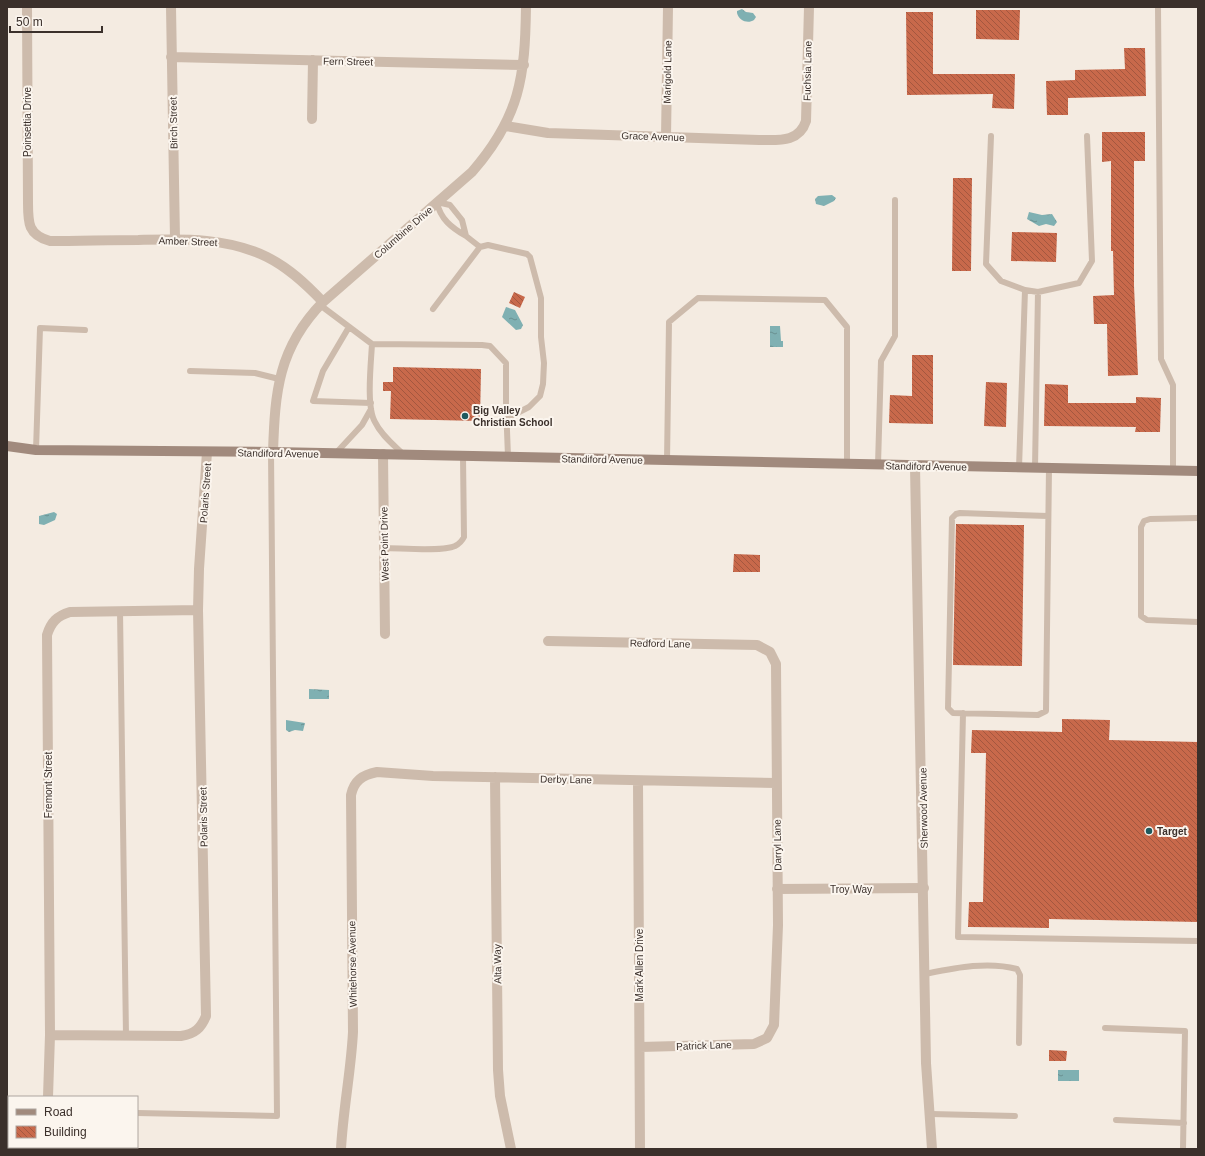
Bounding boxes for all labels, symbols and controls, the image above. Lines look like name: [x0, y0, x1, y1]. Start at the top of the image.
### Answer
scale bar: [10, 8, 102, 34]
text: 50 m: [16, 15, 43, 29]
street label: Marigold Lane: [661, 40, 674, 104]
street label: Fuchsia Lane: [801, 40, 814, 101]
street label: Fern Street: [323, 56, 373, 67]
street label: Poinsettia Drive: [22, 87, 33, 157]
street label: Birch Street: [168, 97, 179, 149]
street label: Grace Avenue: [621, 130, 685, 143]
street label: Columbine Drive: [372, 204, 435, 261]
street label: Amber Street: [158, 235, 218, 248]
place label: Big Valley Christian School: [473, 405, 553, 428]
marker: Big Valley Christian School: [460, 411, 470, 421]
street label: Standiford Avenue: [237, 447, 319, 460]
street label: Standiford Avenue: [561, 453, 643, 466]
street label: Standiford Avenue: [885, 460, 967, 473]
street label: Polaris Street: [198, 462, 213, 523]
street label: West Point Drive: [378, 506, 391, 581]
street label: Redford Lane: [630, 637, 691, 650]
street label: Fremont Street: [43, 751, 54, 818]
street label: Sherwood Avenue: [917, 767, 930, 849]
street label: Derby Lane: [540, 774, 592, 785]
street label: Polaris Street: [197, 787, 210, 847]
street label: Darryl Lane: [772, 819, 783, 871]
marker: Target: [1144, 826, 1154, 836]
place label: Target: [1157, 826, 1187, 837]
street label: Troy Way: [830, 884, 872, 895]
street label: Whitehorse Avenue: [346, 920, 359, 1007]
street label: Mark Allen Drive: [634, 928, 645, 1001]
street label: Alta Way: [492, 944, 503, 984]
street label: Patrick Lane: [676, 1039, 732, 1052]
legend: [8, 1096, 138, 1148]
text: Road: [44, 1105, 73, 1119]
text: Building: [44, 1125, 87, 1139]

